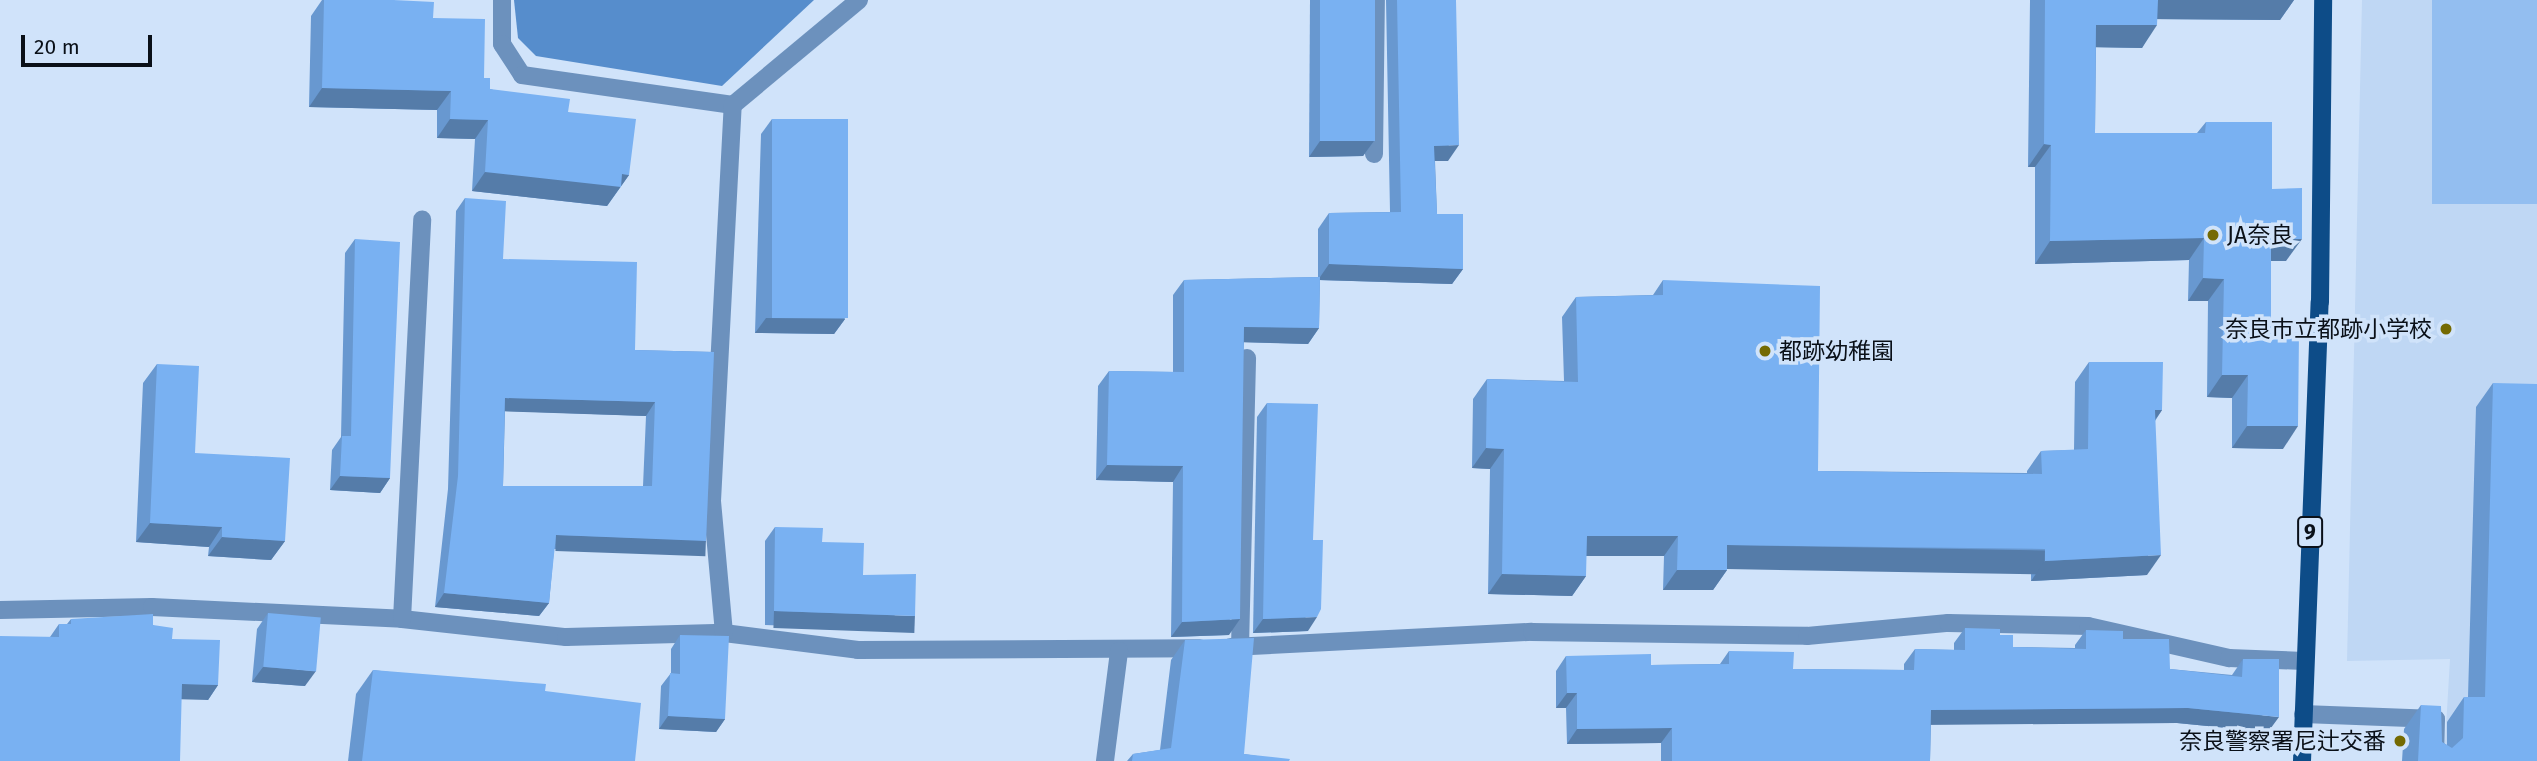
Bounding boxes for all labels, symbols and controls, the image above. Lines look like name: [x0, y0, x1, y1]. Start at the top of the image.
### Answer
scale bar: [24, 21, 156, 65]
text: 20 m: [34, 34, 80, 60]
place label: JA奈良: [2227, 221, 2293, 249]
marker: JA奈良: [2205, 227, 2221, 243]
place label: 奈良市立都跡小学校: [2225, 315, 2432, 343]
marker: 奈良市立都跡小学校: [2438, 321, 2454, 337]
place label: 都跡幼稚園: [1779, 337, 1894, 365]
marker: 都跡幼稚園: [1757, 343, 1773, 359]
road number: 9: [2296, 514, 2324, 550]
place label: 奈良警察署尼辻交番: [2179, 727, 2386, 755]
marker: 奈良警察署尼辻交番: [2392, 733, 2408, 749]

